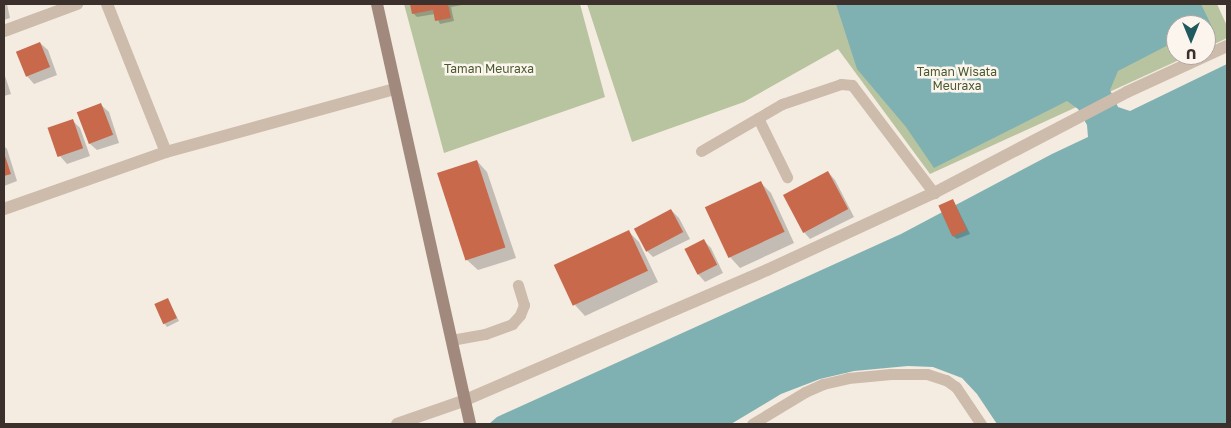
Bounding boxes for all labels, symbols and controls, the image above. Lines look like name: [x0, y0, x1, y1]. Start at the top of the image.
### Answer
north arrow: [1166, 15, 1216, 65]
text: U: [1186, 46, 1196, 63]
park label: Taman Meuraxa: [444, 62, 534, 76]
park label: Taman Wisata Meuraxa: [917, 65, 997, 93]

